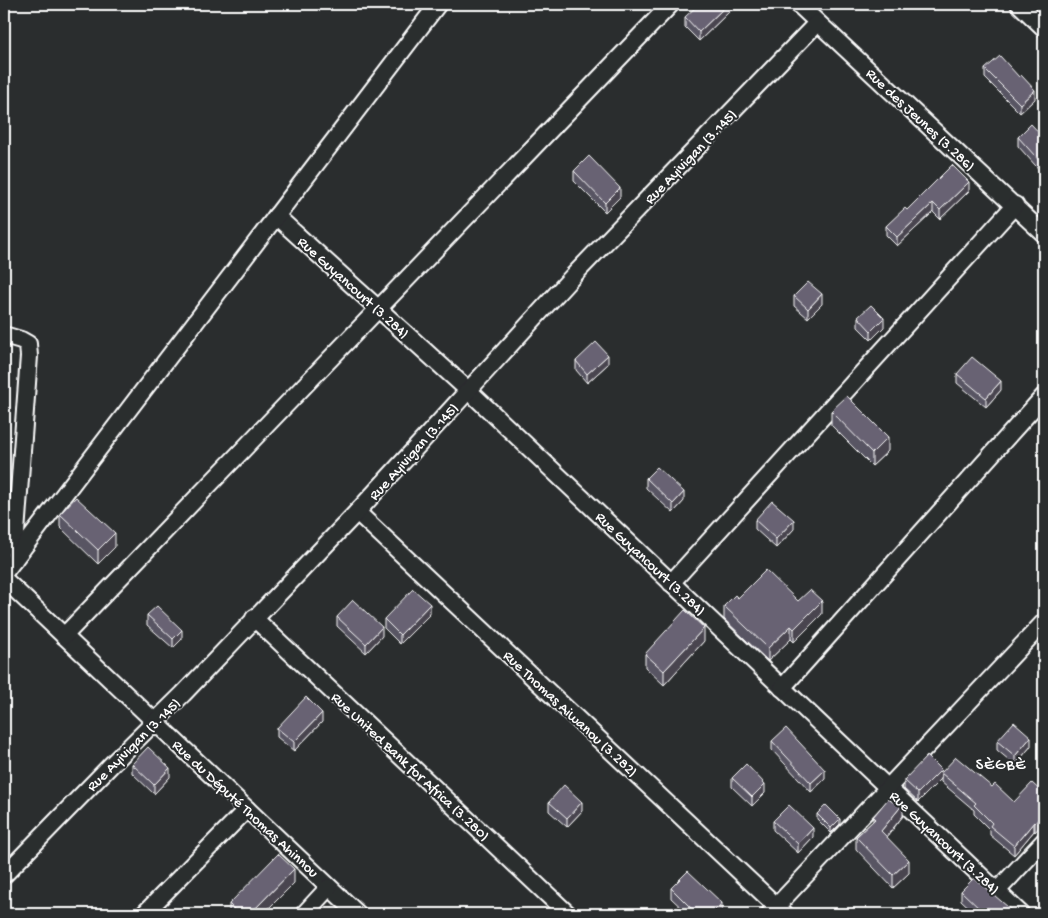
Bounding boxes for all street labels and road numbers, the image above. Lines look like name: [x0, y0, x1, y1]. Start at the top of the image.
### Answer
street label: Rue des Jeunes (3.286): [861, 65, 978, 176]
street label: Rue Ayivigan (3.145): [642, 106, 741, 209]
street label: Rue Guyancourt (3.284): [293, 234, 412, 343]
street label: Rue Ayivigan (3.145): [366, 400, 463, 505]
street label: Rue Guyancourt (3.284): [591, 509, 708, 620]
street label: Rue Thomas Aiwanou (3.282): [499, 647, 641, 782]
street label: Rue United Bank for Africa (3.280): [327, 689, 493, 846]
street label: Rue Ayivigan (3.145): [84, 695, 185, 796]
street label: Rue du Député Thomas Ahinnou: [168, 737, 322, 882]
street label: Rue Guyancourt (3.284): [885, 788, 1002, 899]

